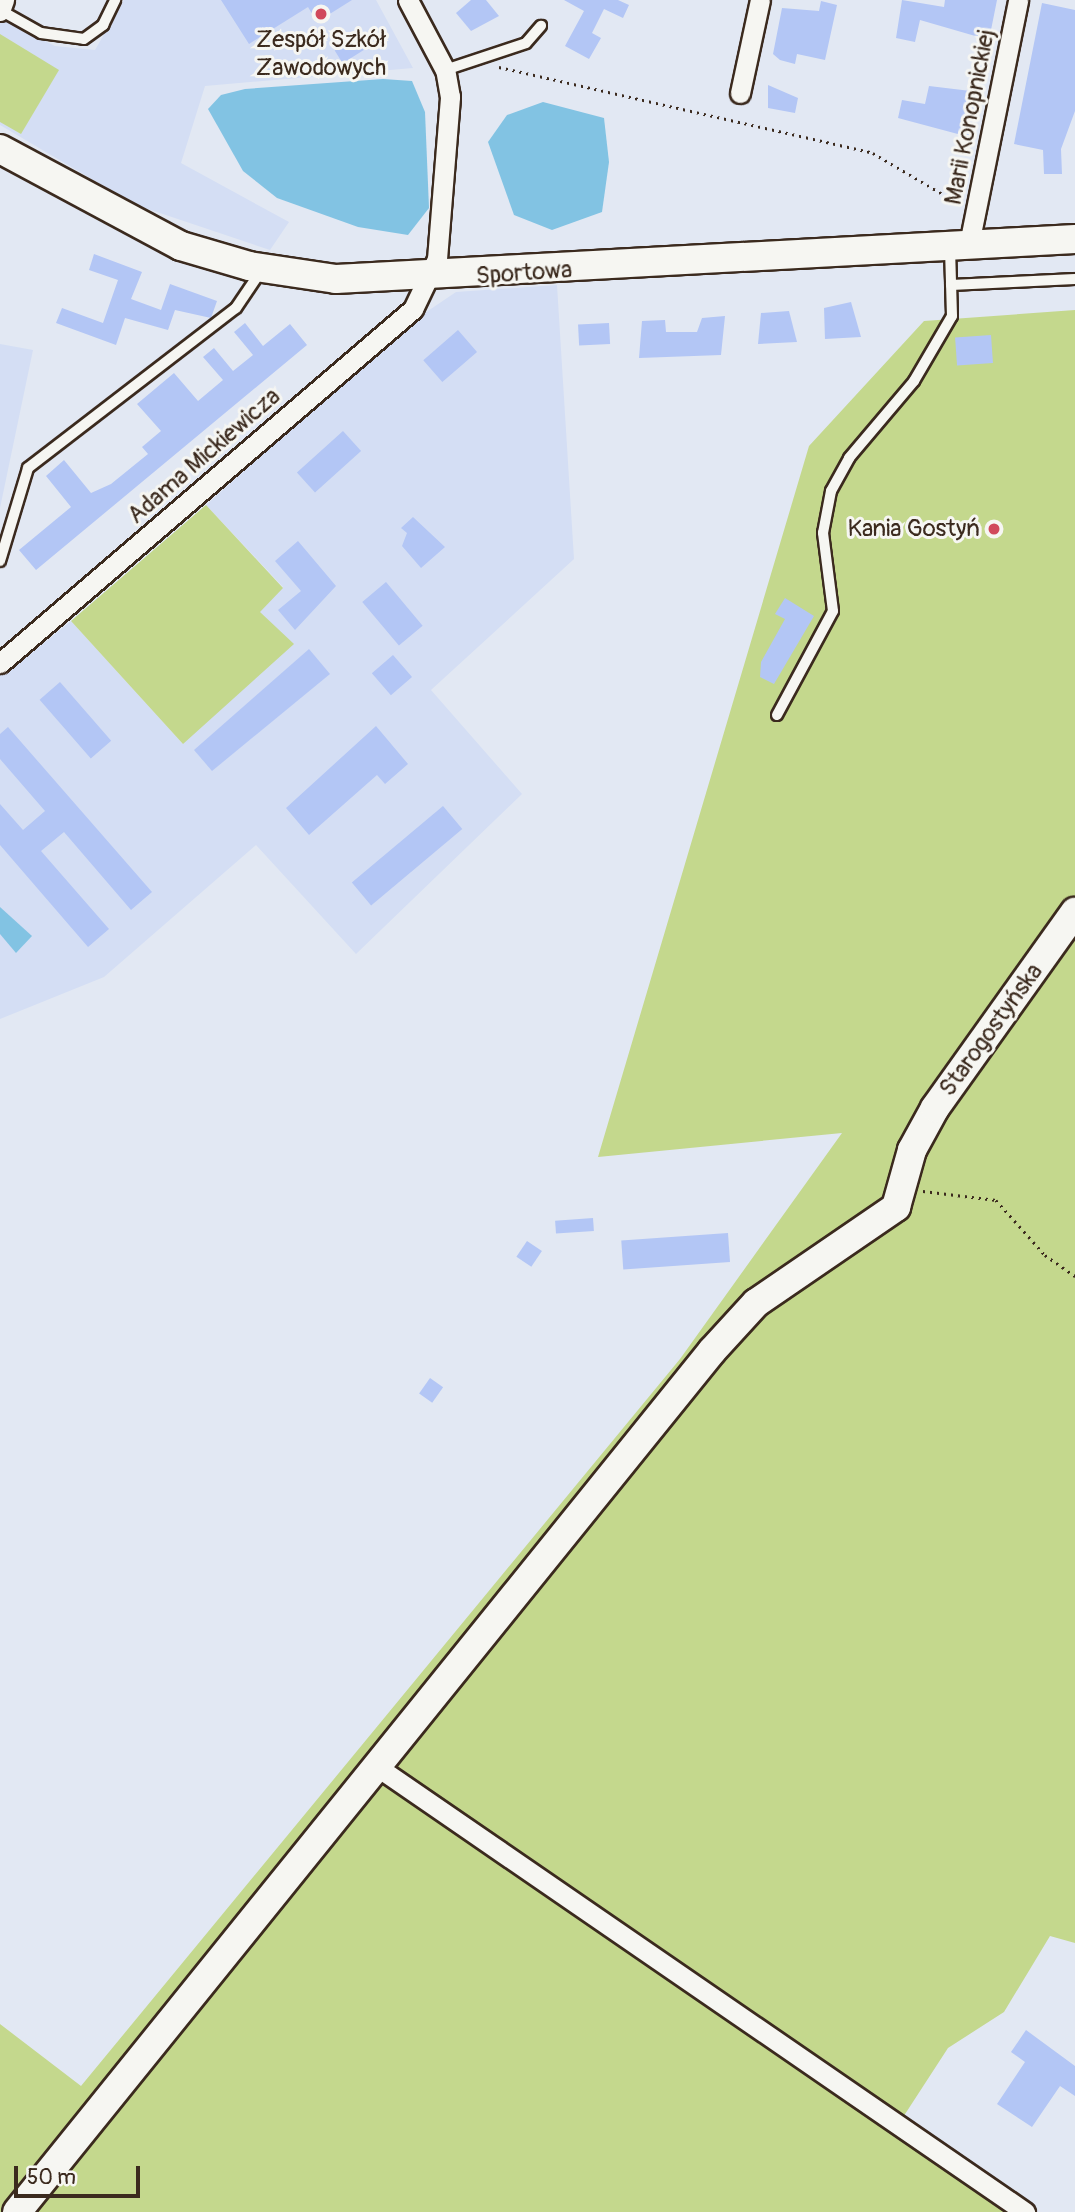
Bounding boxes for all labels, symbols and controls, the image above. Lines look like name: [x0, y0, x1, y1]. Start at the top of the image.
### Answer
marker: Zespół Szkół Zawodowych: [313, 6, 329, 22]
place label: Zespół Szkół Zawodowych: [256, 26, 386, 82]
street label: Marii Konopnickiej: [939, 27, 1001, 207]
street label: Sportowa: [475, 255, 573, 291]
street label: Adama Mickiewicza: [122, 382, 286, 530]
place label: Kania Gostyń: [848, 515, 980, 543]
marker: Kania Gostyń: [986, 521, 1002, 537]
street label: Starogostyńska: [933, 958, 1049, 1102]
scale bar: [18, 2152, 144, 2196]
text: 50 m: [27, 2164, 76, 2191]

